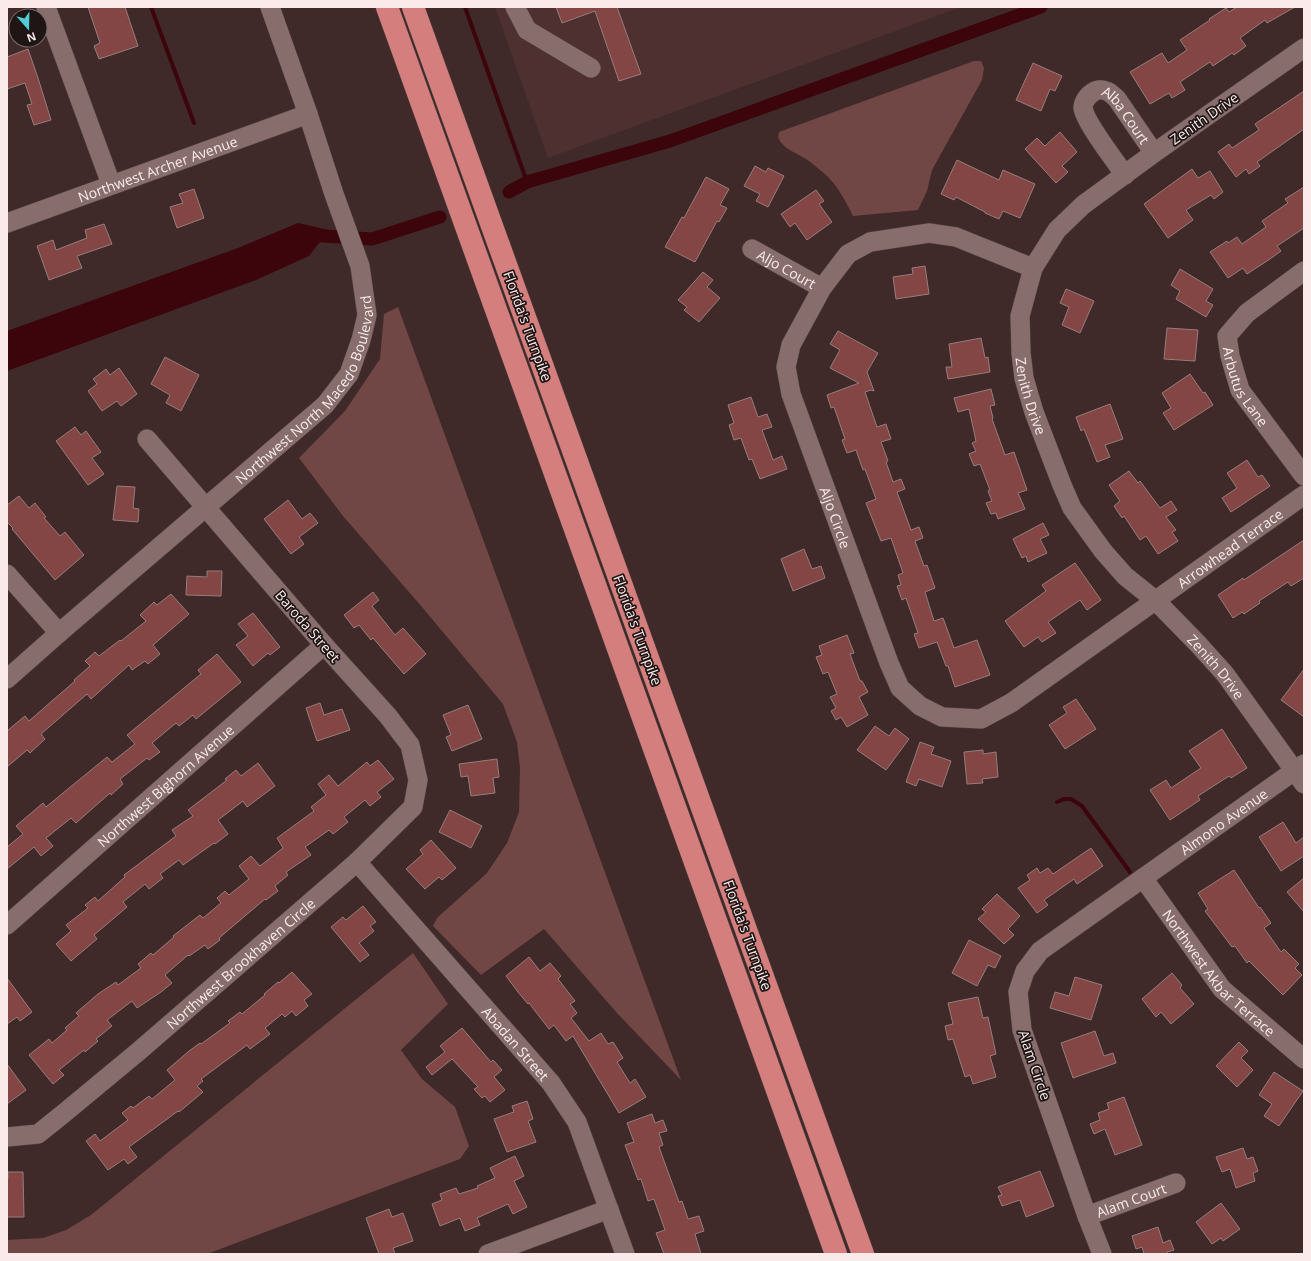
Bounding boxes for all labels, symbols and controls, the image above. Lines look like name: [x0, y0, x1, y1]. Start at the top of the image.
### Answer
north arrow: [8, 8, 48, 48]
text: N: [25, 29, 38, 46]
street label: Alba Court: [1099, 81, 1154, 147]
street label: Zenith Drive: [1166, 87, 1242, 149]
street label: Northwest Archer Avenue: [75, 131, 240, 206]
street label: Aljo Court: [754, 244, 820, 292]
street label: Florida's Turnpike: [499, 268, 557, 384]
street label: Northwest North Macedo Boulevard: [231, 294, 377, 488]
street label: Arbutus Lane: [1219, 346, 1273, 430]
street label: Zenith Drive: [1012, 356, 1051, 437]
street label: Aljo Circle: [816, 484, 856, 551]
street label: Arrowhead Terrace: [1173, 504, 1286, 592]
street label: Florida's Turnpike: [609, 572, 667, 688]
street label: Baroda Street: [271, 586, 345, 666]
street label: Zenith Drive: [1184, 630, 1249, 703]
street label: Northwest Bighorn Avenue: [93, 720, 238, 851]
street label: Almono Avenue: [1176, 783, 1271, 859]
street label: Florida's Turnpike: [719, 877, 777, 993]
street label: Northwest Brookhaven Circle: [162, 893, 319, 1033]
street label: Northwest Akbar Terrace: [1159, 905, 1280, 1040]
street label: Abadan Street: [478, 1002, 554, 1084]
street label: Alam Circle: [1014, 1027, 1056, 1103]
street label: Alam Court: [1093, 1178, 1169, 1221]

